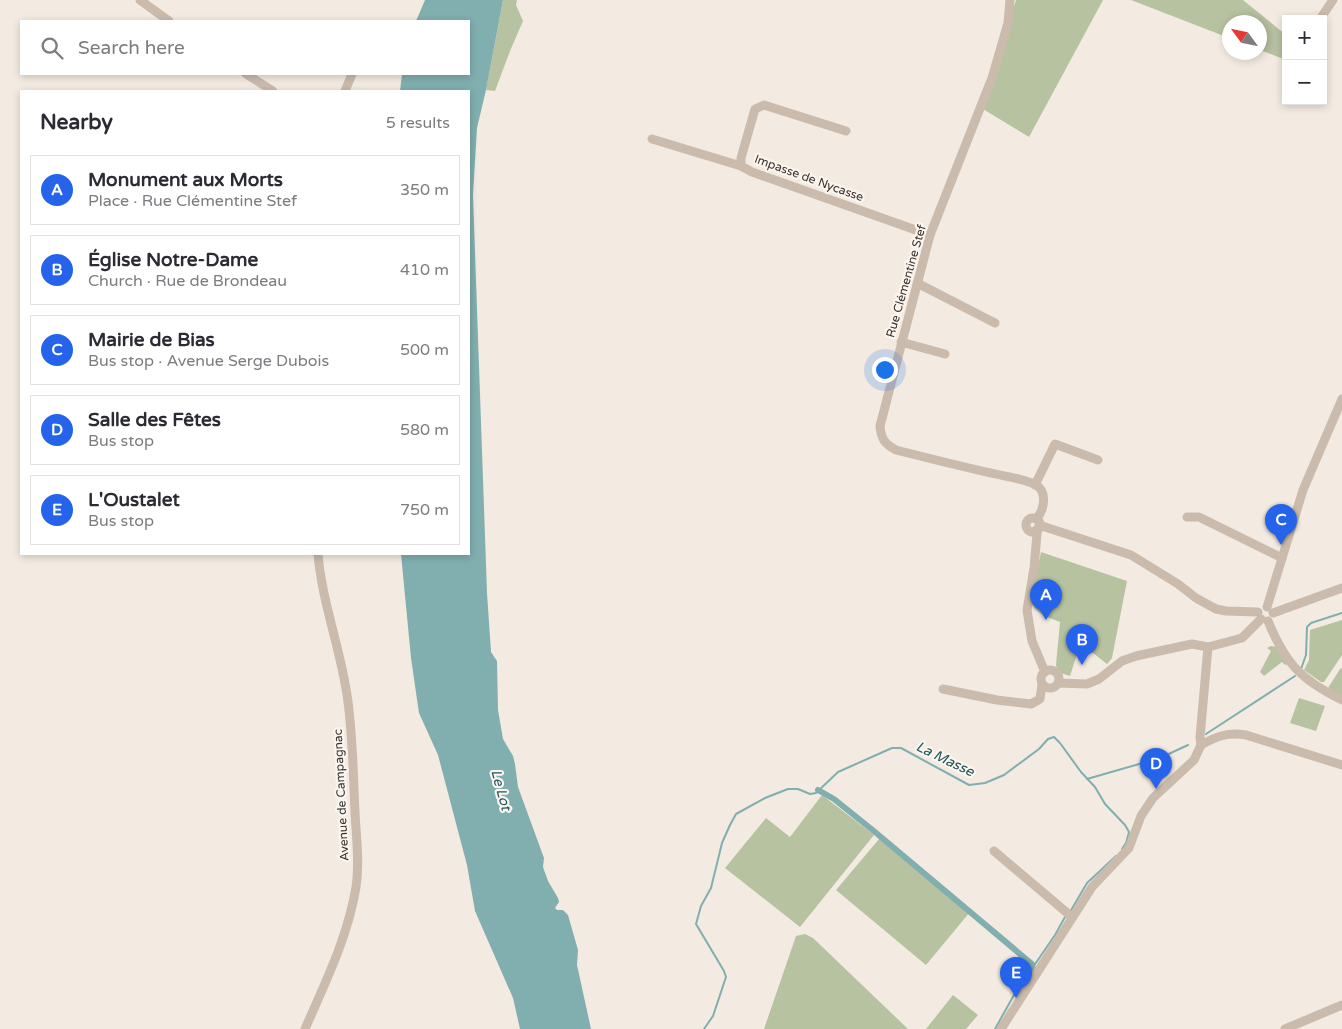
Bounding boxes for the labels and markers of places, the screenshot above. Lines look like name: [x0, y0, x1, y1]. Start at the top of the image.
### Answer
pin: C: [1265, 504, 1297, 545]
pin: A: [1030, 579, 1062, 620]
pin: B: [1066, 624, 1098, 665]
pin: D: [1140, 748, 1172, 789]
pin: E: [1000, 957, 1032, 998]

